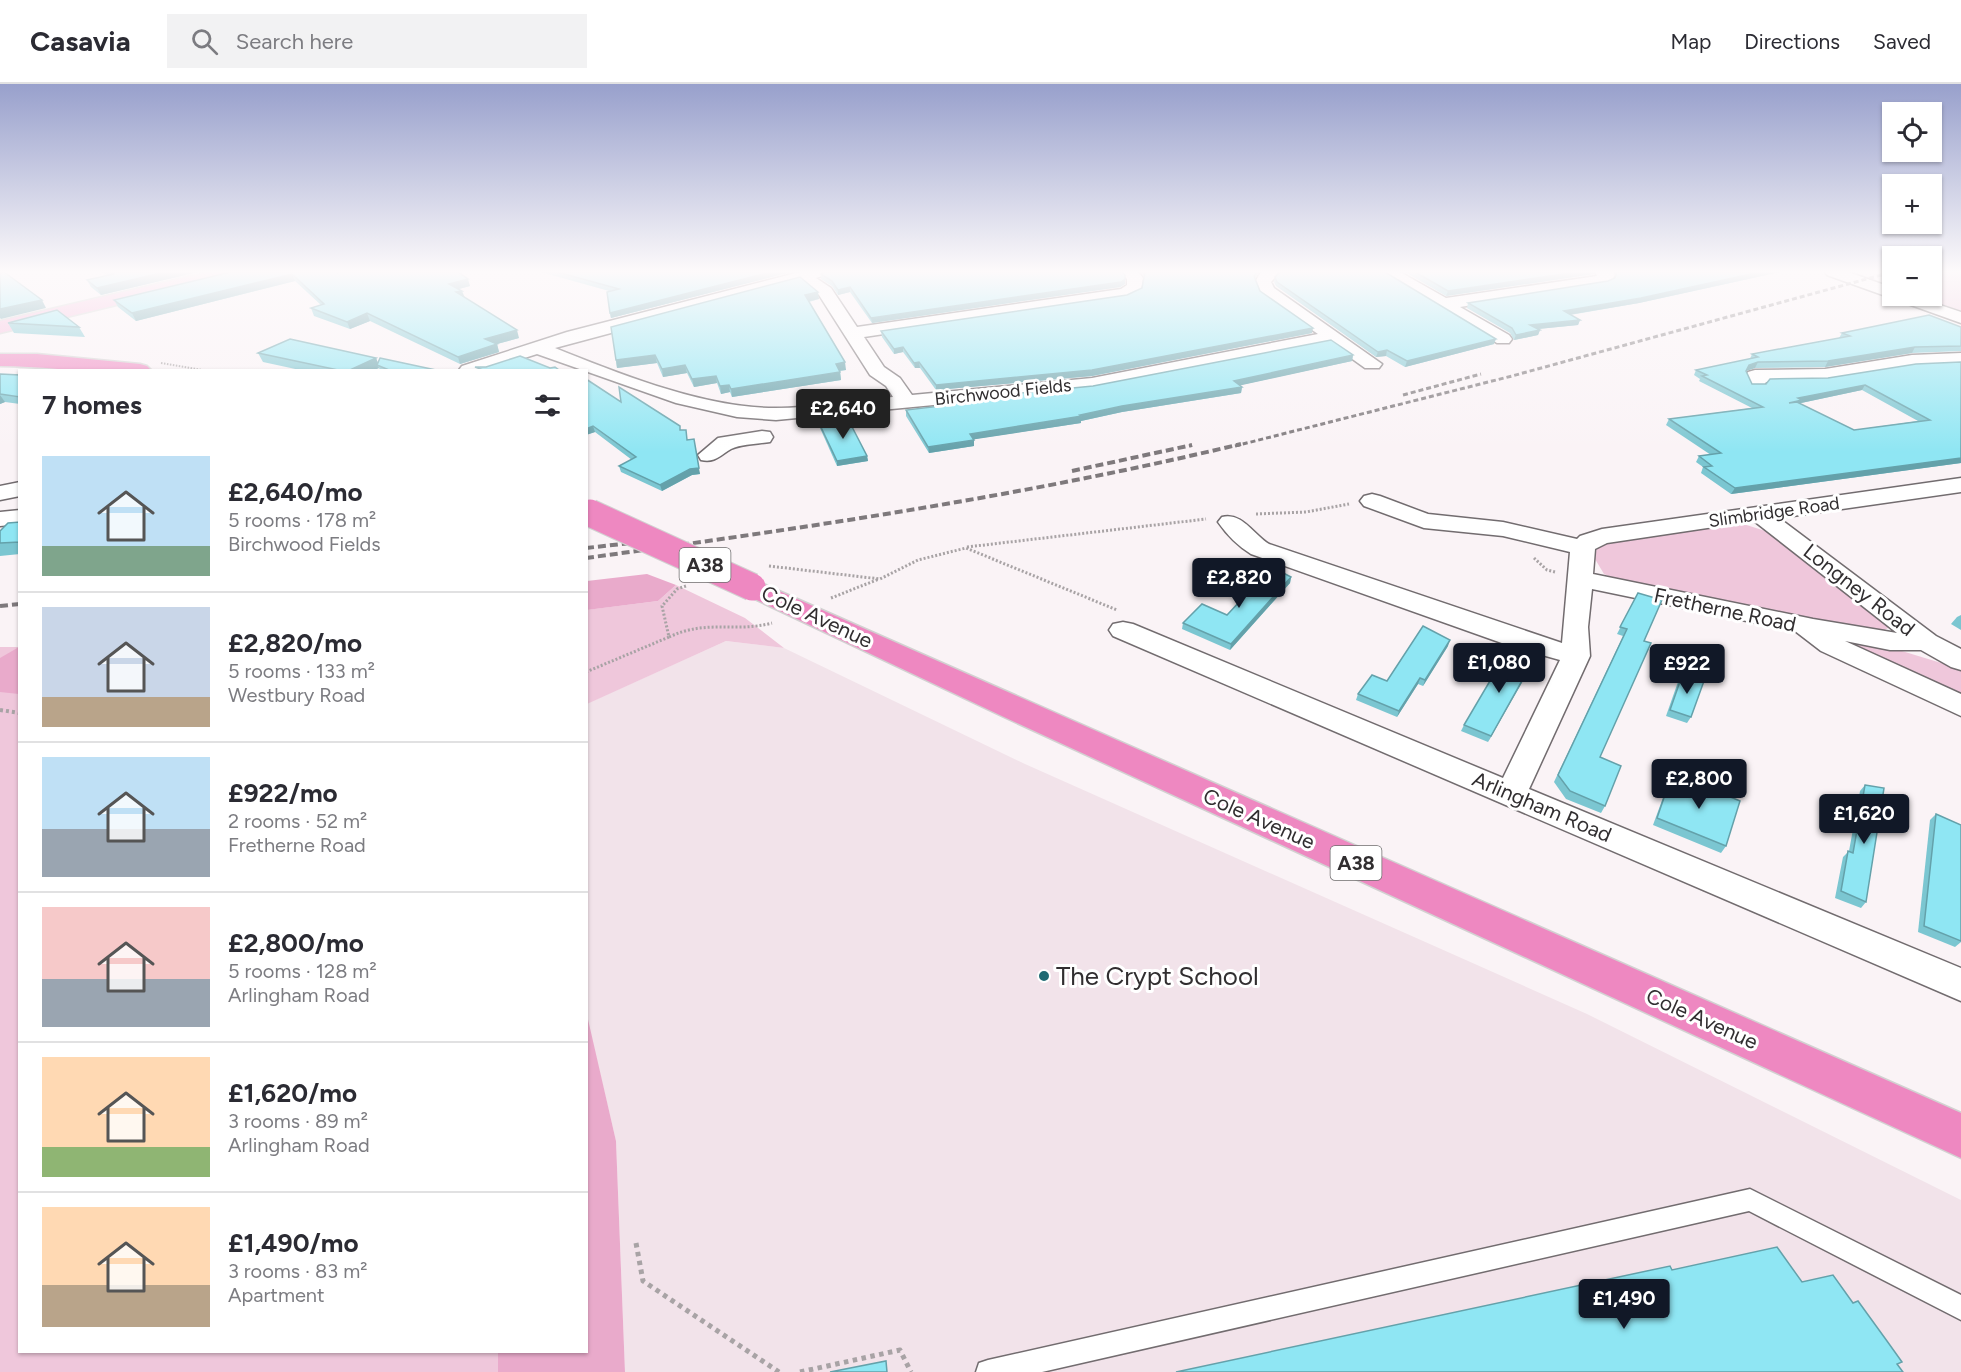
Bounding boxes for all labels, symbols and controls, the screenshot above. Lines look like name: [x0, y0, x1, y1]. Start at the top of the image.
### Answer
search box: [167, 14, 587, 68]
text: Casavia: [30, 24, 131, 58]
icon: search: [188, 25, 221, 58]
text: Search here: [236, 28, 353, 55]
text: Map: [1670, 29, 1711, 54]
text: Directions: [1744, 29, 1840, 54]
text: Saved: [1873, 29, 1931, 54]
map controls: [1882, 102, 1942, 306]
button: locate: [1882, 102, 1942, 162]
button: +: [1882, 174, 1942, 234]
button: −: [1882, 246, 1942, 306]
street label: Birchwood Fields: [934, 374, 1072, 410]
text: 7 homes: [42, 389, 142, 421]
icon: filters: [531, 389, 564, 422]
pin: £2,640: [794, 389, 892, 440]
text: £2,640: [810, 396, 876, 420]
text: £2,640/mo: [228, 476, 363, 508]
icon: home: [90, 480, 162, 552]
street label: Slimbridge Road: [1707, 492, 1841, 532]
text: 5 rooms · 178 m²: [228, 508, 376, 532]
text: Birchwood Fields: [228, 532, 381, 556]
street label: Longney Road: [1799, 538, 1920, 641]
road number: A38: [680, 548, 730, 582]
pin: £2,820: [1190, 558, 1288, 609]
text: £2,820: [1206, 565, 1272, 589]
street label: Cole Avenue: [758, 580, 877, 653]
street label: Fretherne Road: [1652, 582, 1798, 637]
text: £2,820/mo: [228, 627, 362, 659]
icon: home: [90, 631, 162, 703]
pin: £1,080: [1450, 643, 1548, 694]
pin: £922: [1651, 644, 1723, 695]
text: £1,080: [1467, 650, 1531, 674]
text: £922: [1664, 651, 1710, 675]
text: 5 rooms · 133 m²: [228, 659, 375, 683]
text: Westbury Road: [228, 683, 365, 707]
pin: £2,800: [1650, 759, 1748, 810]
street label: Arlingham Road: [1469, 766, 1616, 847]
text: £2,800: [1666, 766, 1732, 790]
text: £922/mo: [228, 777, 338, 809]
icon: home: [90, 781, 162, 853]
street label: Cole Avenue: [1199, 783, 1319, 854]
pin: £1,620: [1815, 794, 1913, 845]
text: £1,620: [1833, 801, 1895, 825]
text: 2 rooms · 52 m²: [228, 809, 367, 833]
text: Fretherne Road: [228, 833, 366, 857]
road number: A38: [1330, 846, 1382, 880]
text: £2,800/mo: [228, 927, 364, 959]
icon: home: [90, 931, 162, 1003]
text: 5 rooms · 128 m²: [228, 959, 377, 983]
place label: The Crypt School: [1056, 960, 1259, 992]
marker: The Crypt School: [1037, 969, 1051, 983]
text: Arlingham Road: [228, 983, 370, 1007]
street label: Cole Avenue: [1642, 983, 1762, 1054]
text: £1,620/mo: [228, 1077, 357, 1109]
icon: home: [90, 1081, 162, 1153]
text: 3 rooms · 89 m²: [228, 1109, 368, 1133]
text: Arlingham Road: [228, 1133, 370, 1157]
text: £1,490/mo: [228, 1227, 359, 1259]
icon: home: [90, 1231, 162, 1303]
text: 3 rooms · 83 m²: [228, 1259, 367, 1283]
pin: £1,490: [1575, 1279, 1673, 1330]
text: Apartment: [228, 1283, 325, 1307]
text: £1,490: [1593, 1286, 1655, 1310]

